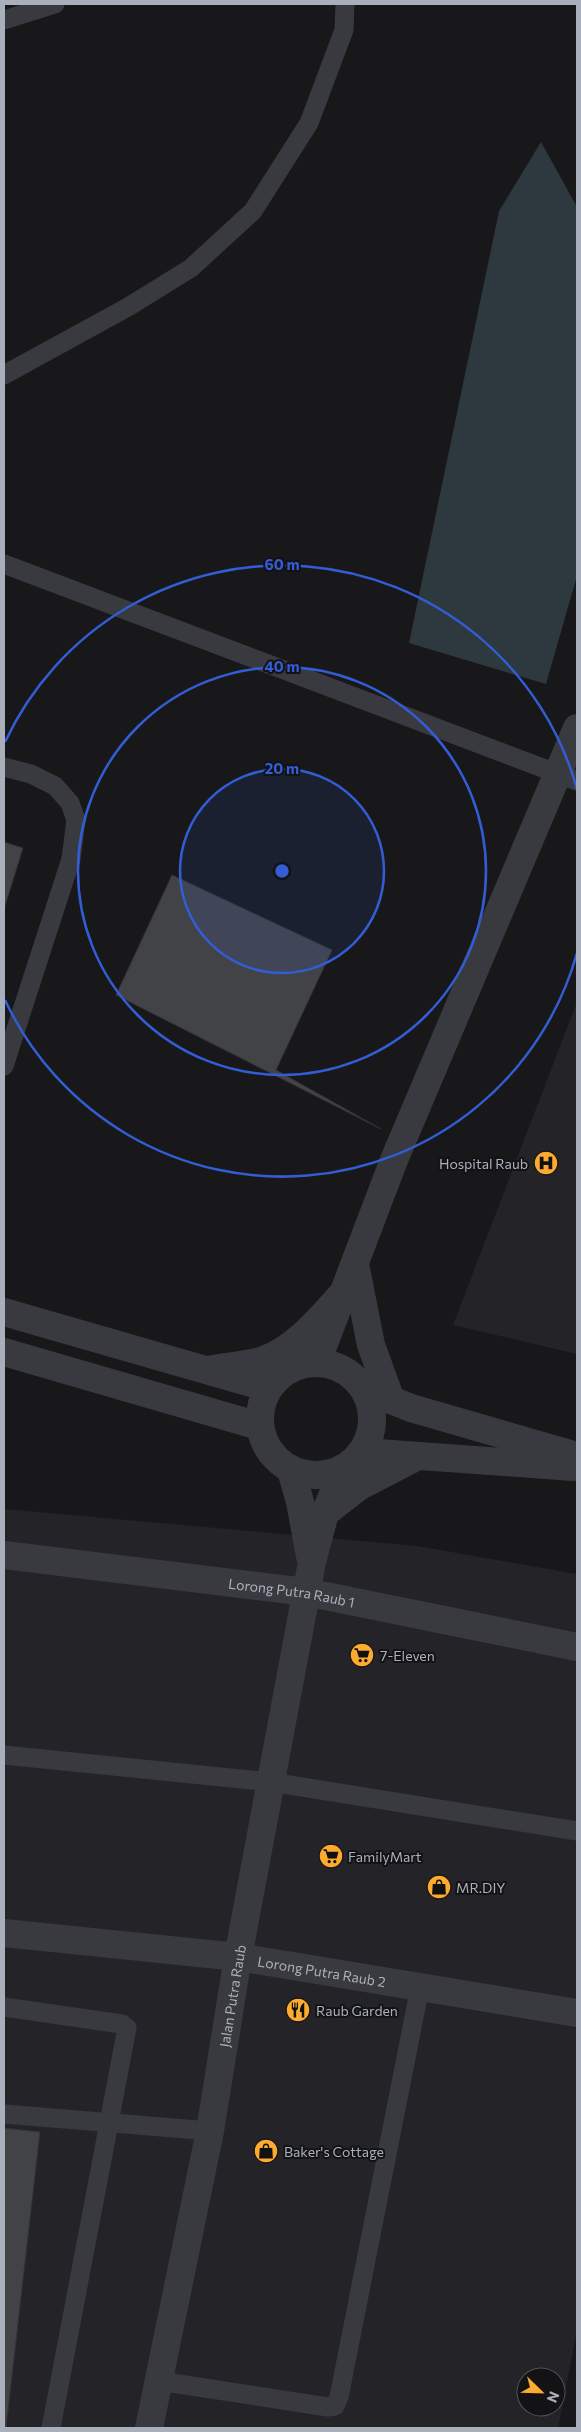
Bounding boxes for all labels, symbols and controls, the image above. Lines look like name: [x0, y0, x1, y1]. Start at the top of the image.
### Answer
text: 60 m: [264, 555, 300, 573]
text: 40 m: [264, 657, 300, 675]
text: 20 m: [265, 759, 299, 777]
centre of rings: [273, 862, 291, 880]
hospital icon: Hospital Raub: [533, 1150, 559, 1176]
place label: Hospital Raub: [439, 1155, 528, 1172]
street label: Lorong Putra Raub 1: [227, 1574, 356, 1610]
supermarket icon: 7-Eleven: [349, 1642, 375, 1668]
place label: 7-Eleven: [380, 1647, 435, 1664]
supermarket icon: FamilyMart: [318, 1843, 344, 1869]
place label: FamilyMart: [348, 1848, 422, 1865]
shop icon: MR.DIY: [426, 1874, 452, 1900]
place label: MR.DIY: [456, 1879, 505, 1896]
street label: Jalan Putra Raub: [215, 1943, 249, 2048]
street label: Lorong Putra Raub 2: [256, 1952, 387, 1990]
restaurant icon: Raub Garden: [285, 1997, 311, 2023]
place label: Raub Garden: [316, 2002, 398, 2019]
shop icon: Baker's Cottage: [253, 2138, 279, 2164]
place label: Baker's Cottage: [284, 2143, 384, 2160]
north arrow: [516, 2367, 566, 2417]
text: N: [544, 2389, 563, 2405]

